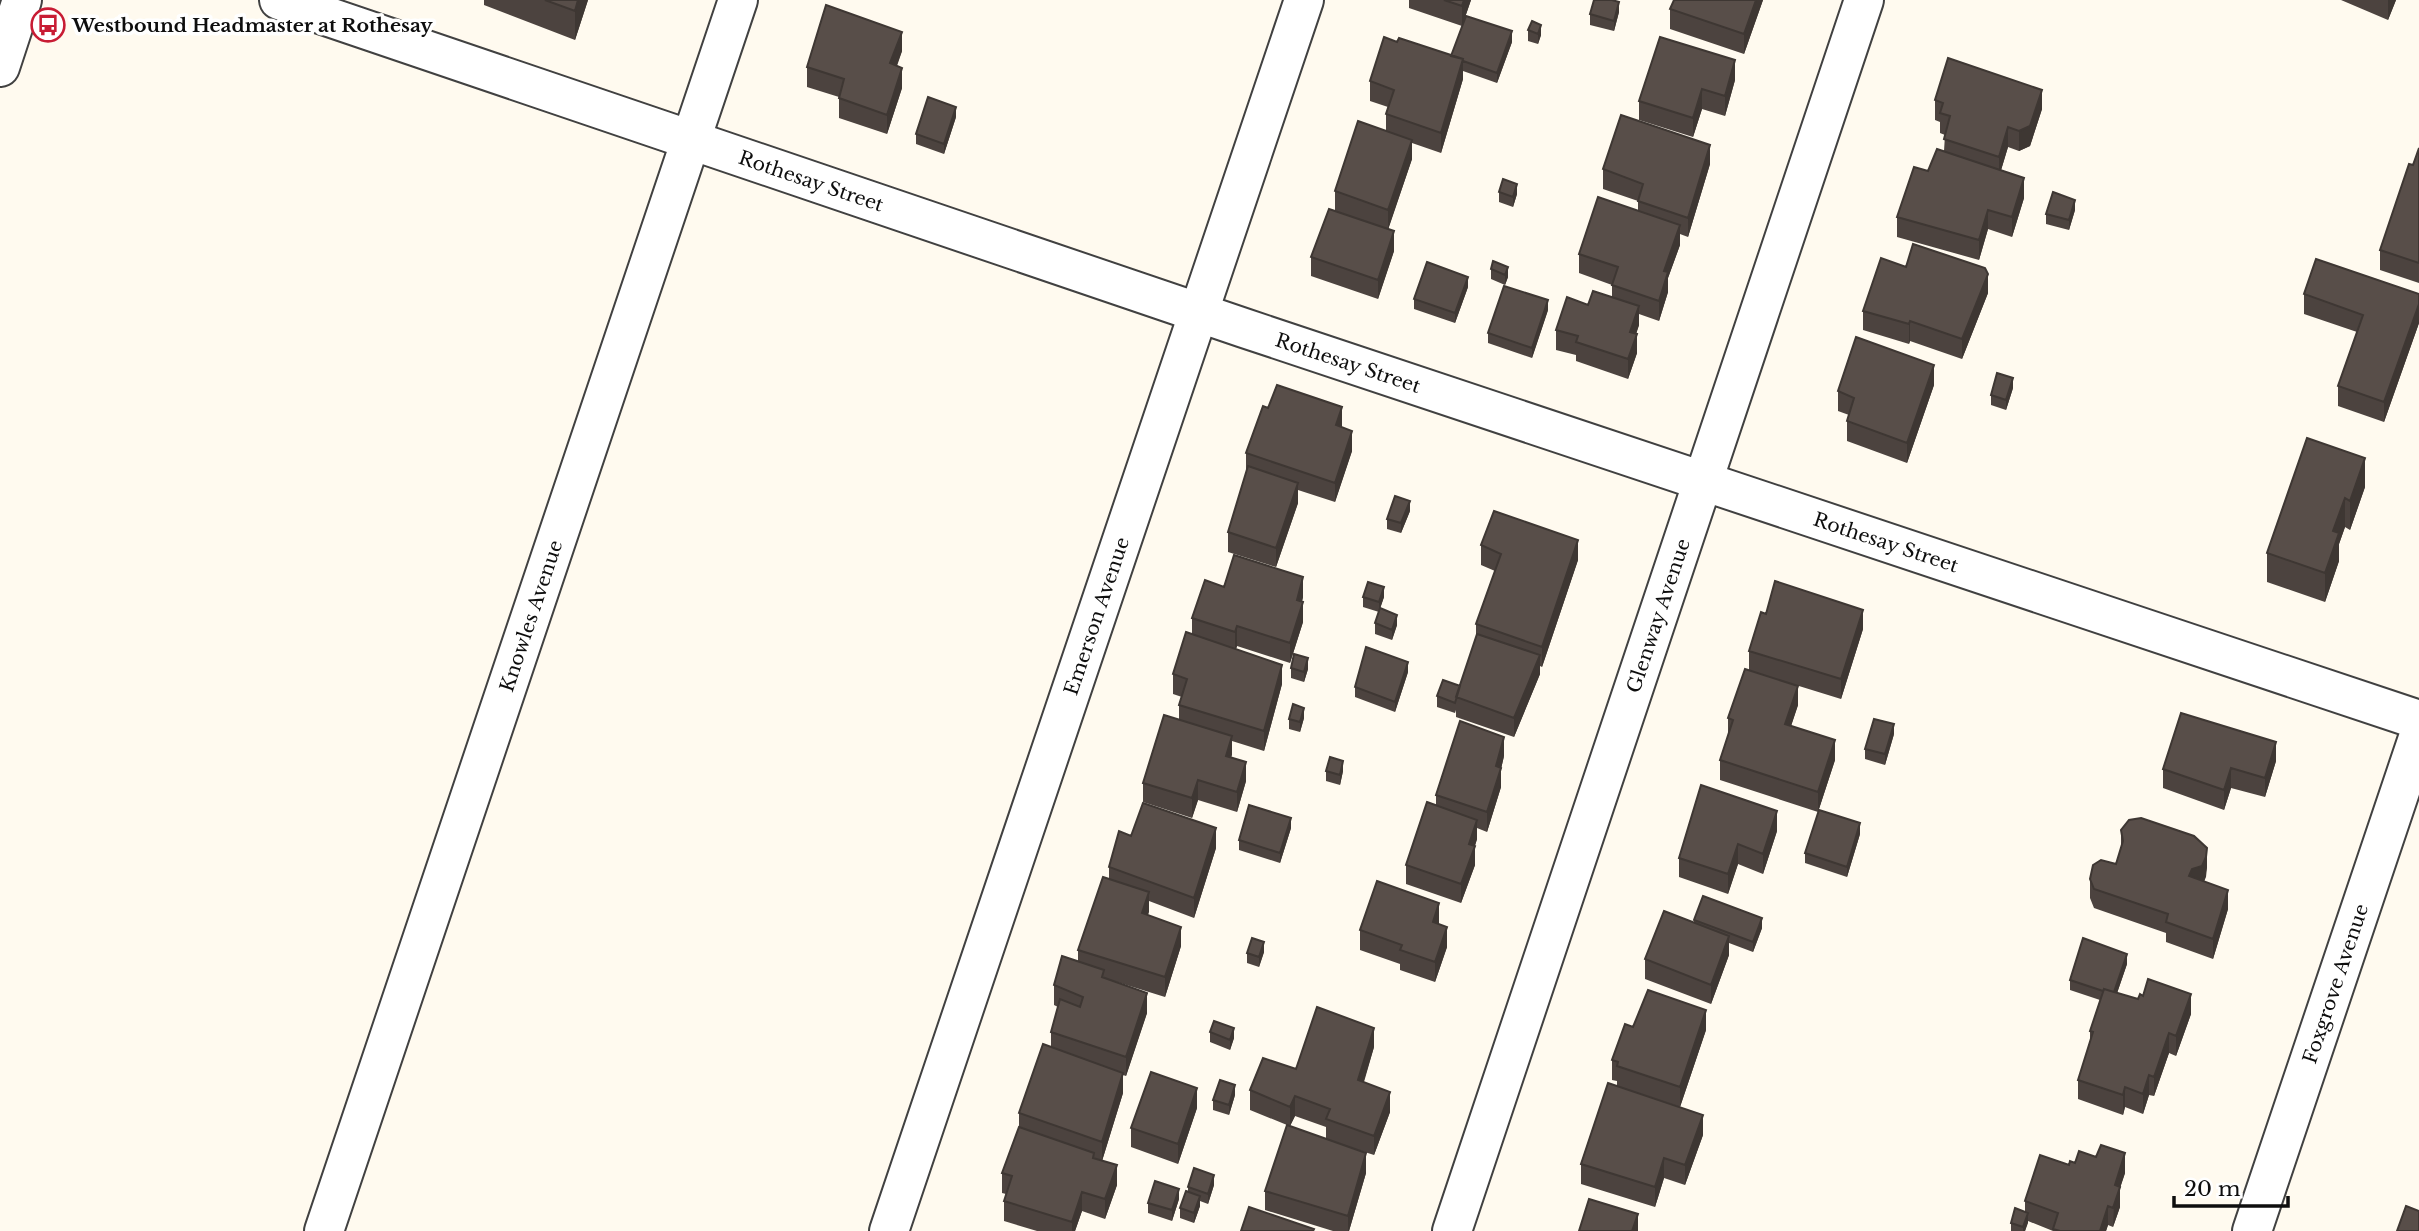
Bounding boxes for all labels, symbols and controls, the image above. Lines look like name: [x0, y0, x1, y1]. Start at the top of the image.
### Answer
bus stop icon: Westbound Headmaster at Rothesay: [29, 6, 67, 44]
place label: Westbound Headmaster at Rothesay: [71, 14, 433, 37]
street label: Rothesay Street: [736, 146, 887, 217]
street label: Rothesay Street: [1273, 328, 1424, 398]
street label: Rothesay Street: [1810, 508, 1962, 578]
street label: Emerson Avenue: [1059, 534, 1134, 698]
street label: Glenway Avenue: [1622, 536, 1695, 696]
street label: Knowles Avenue: [495, 537, 568, 695]
street label: Foxgrove Avenue: [2298, 901, 2373, 1067]
scale bar: [2174, 1164, 2288, 1208]
text: 20 m: [2184, 1176, 2241, 1202]

